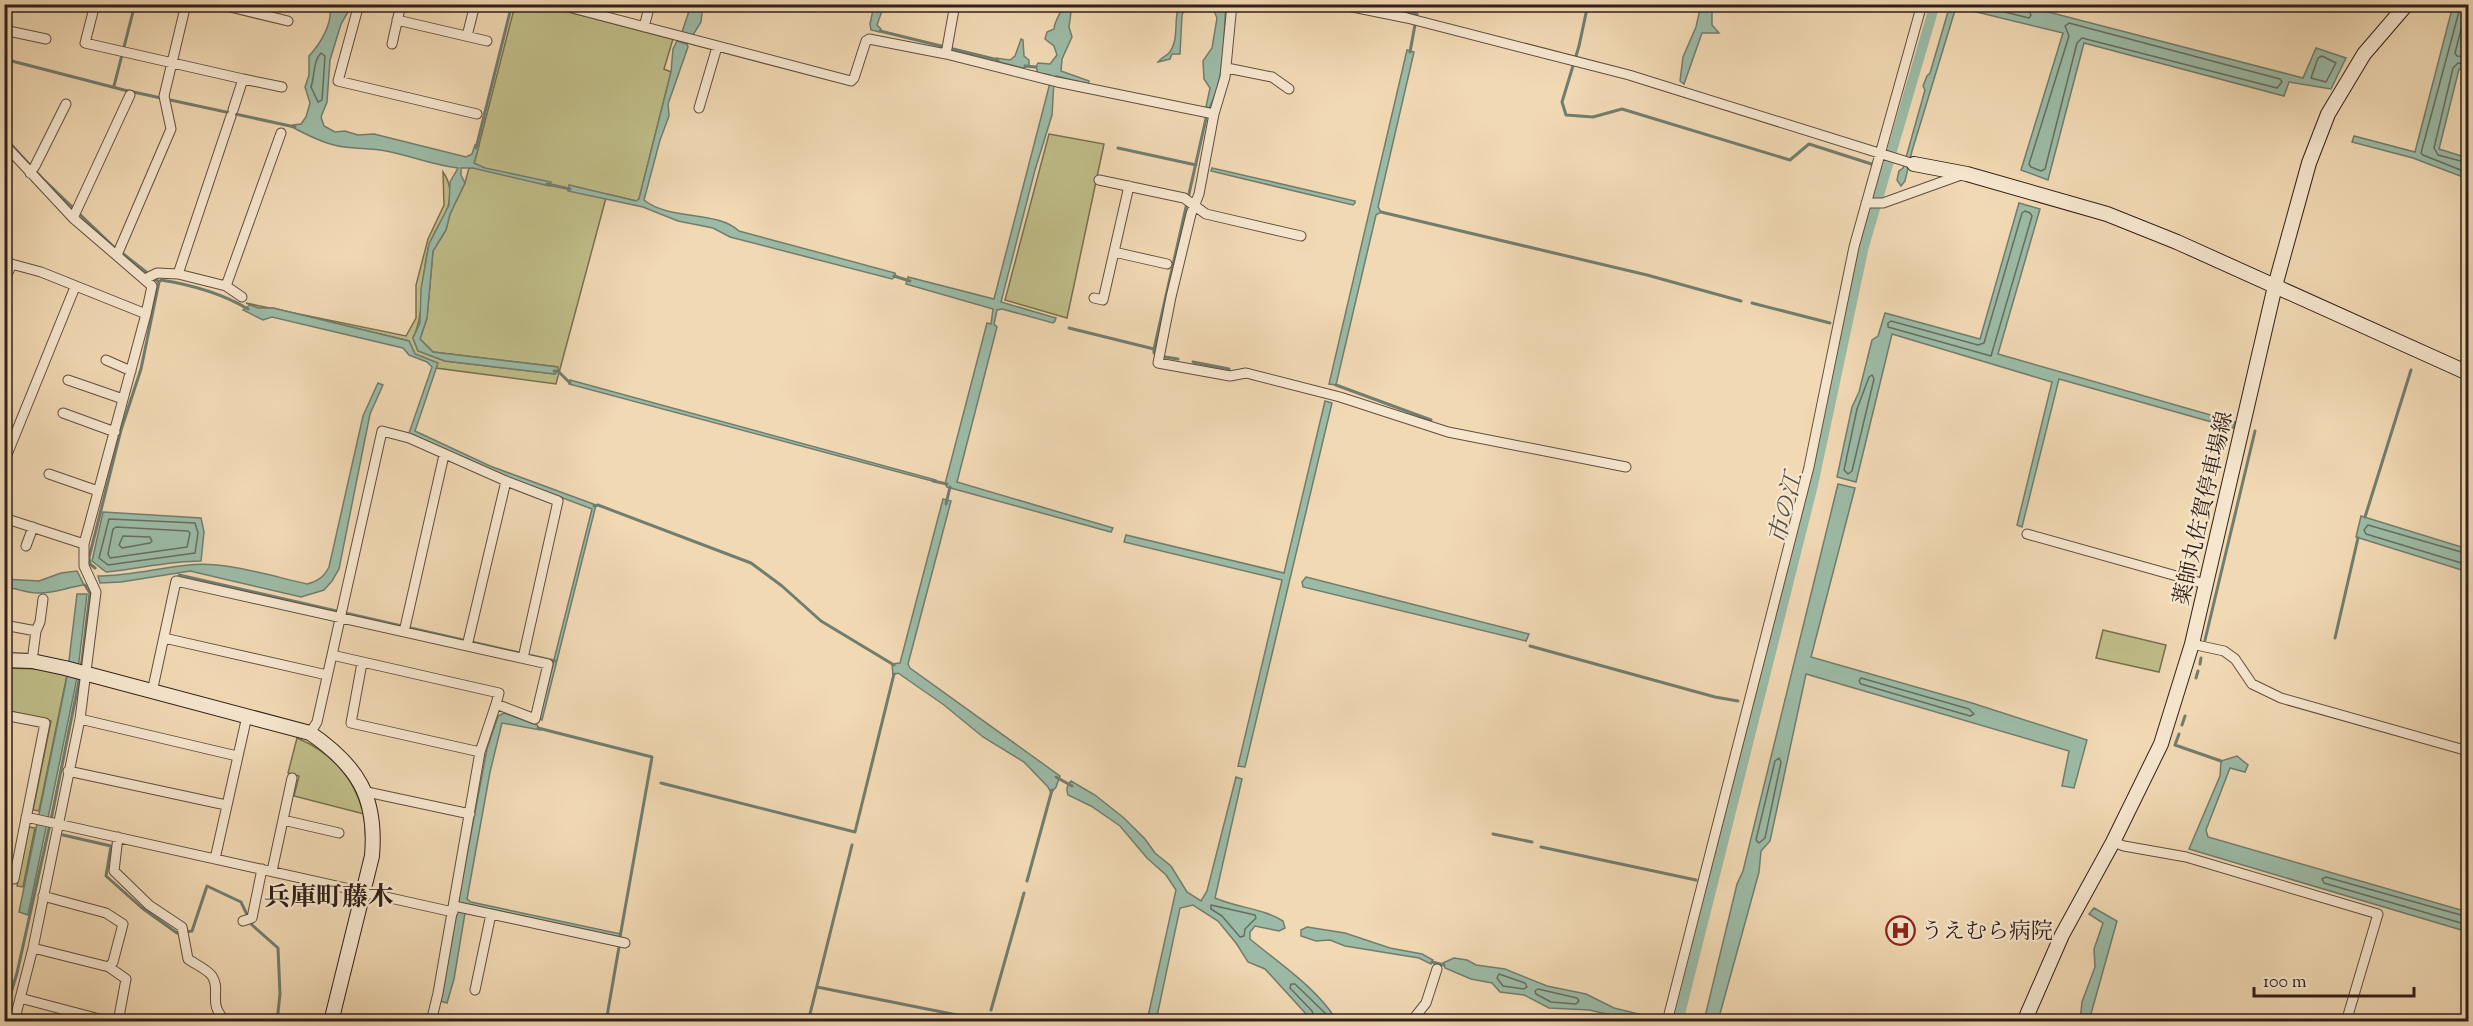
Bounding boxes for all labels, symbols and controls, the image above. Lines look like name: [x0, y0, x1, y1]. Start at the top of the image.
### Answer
street label: 薬師丸佐賀停車場線: [2167, 409, 2243, 609]
water label: 市の江: [1762, 467, 1813, 548]
district label: 兵庫町藤木: [264, 880, 394, 917]
hospital icon: うえむら病院: [1884, 914, 1916, 946]
place label: うえむら病院: [1921, 917, 2053, 949]
scale bar: [2254, 960, 2414, 998]
text: 100 m: [2263, 970, 2307, 996]

